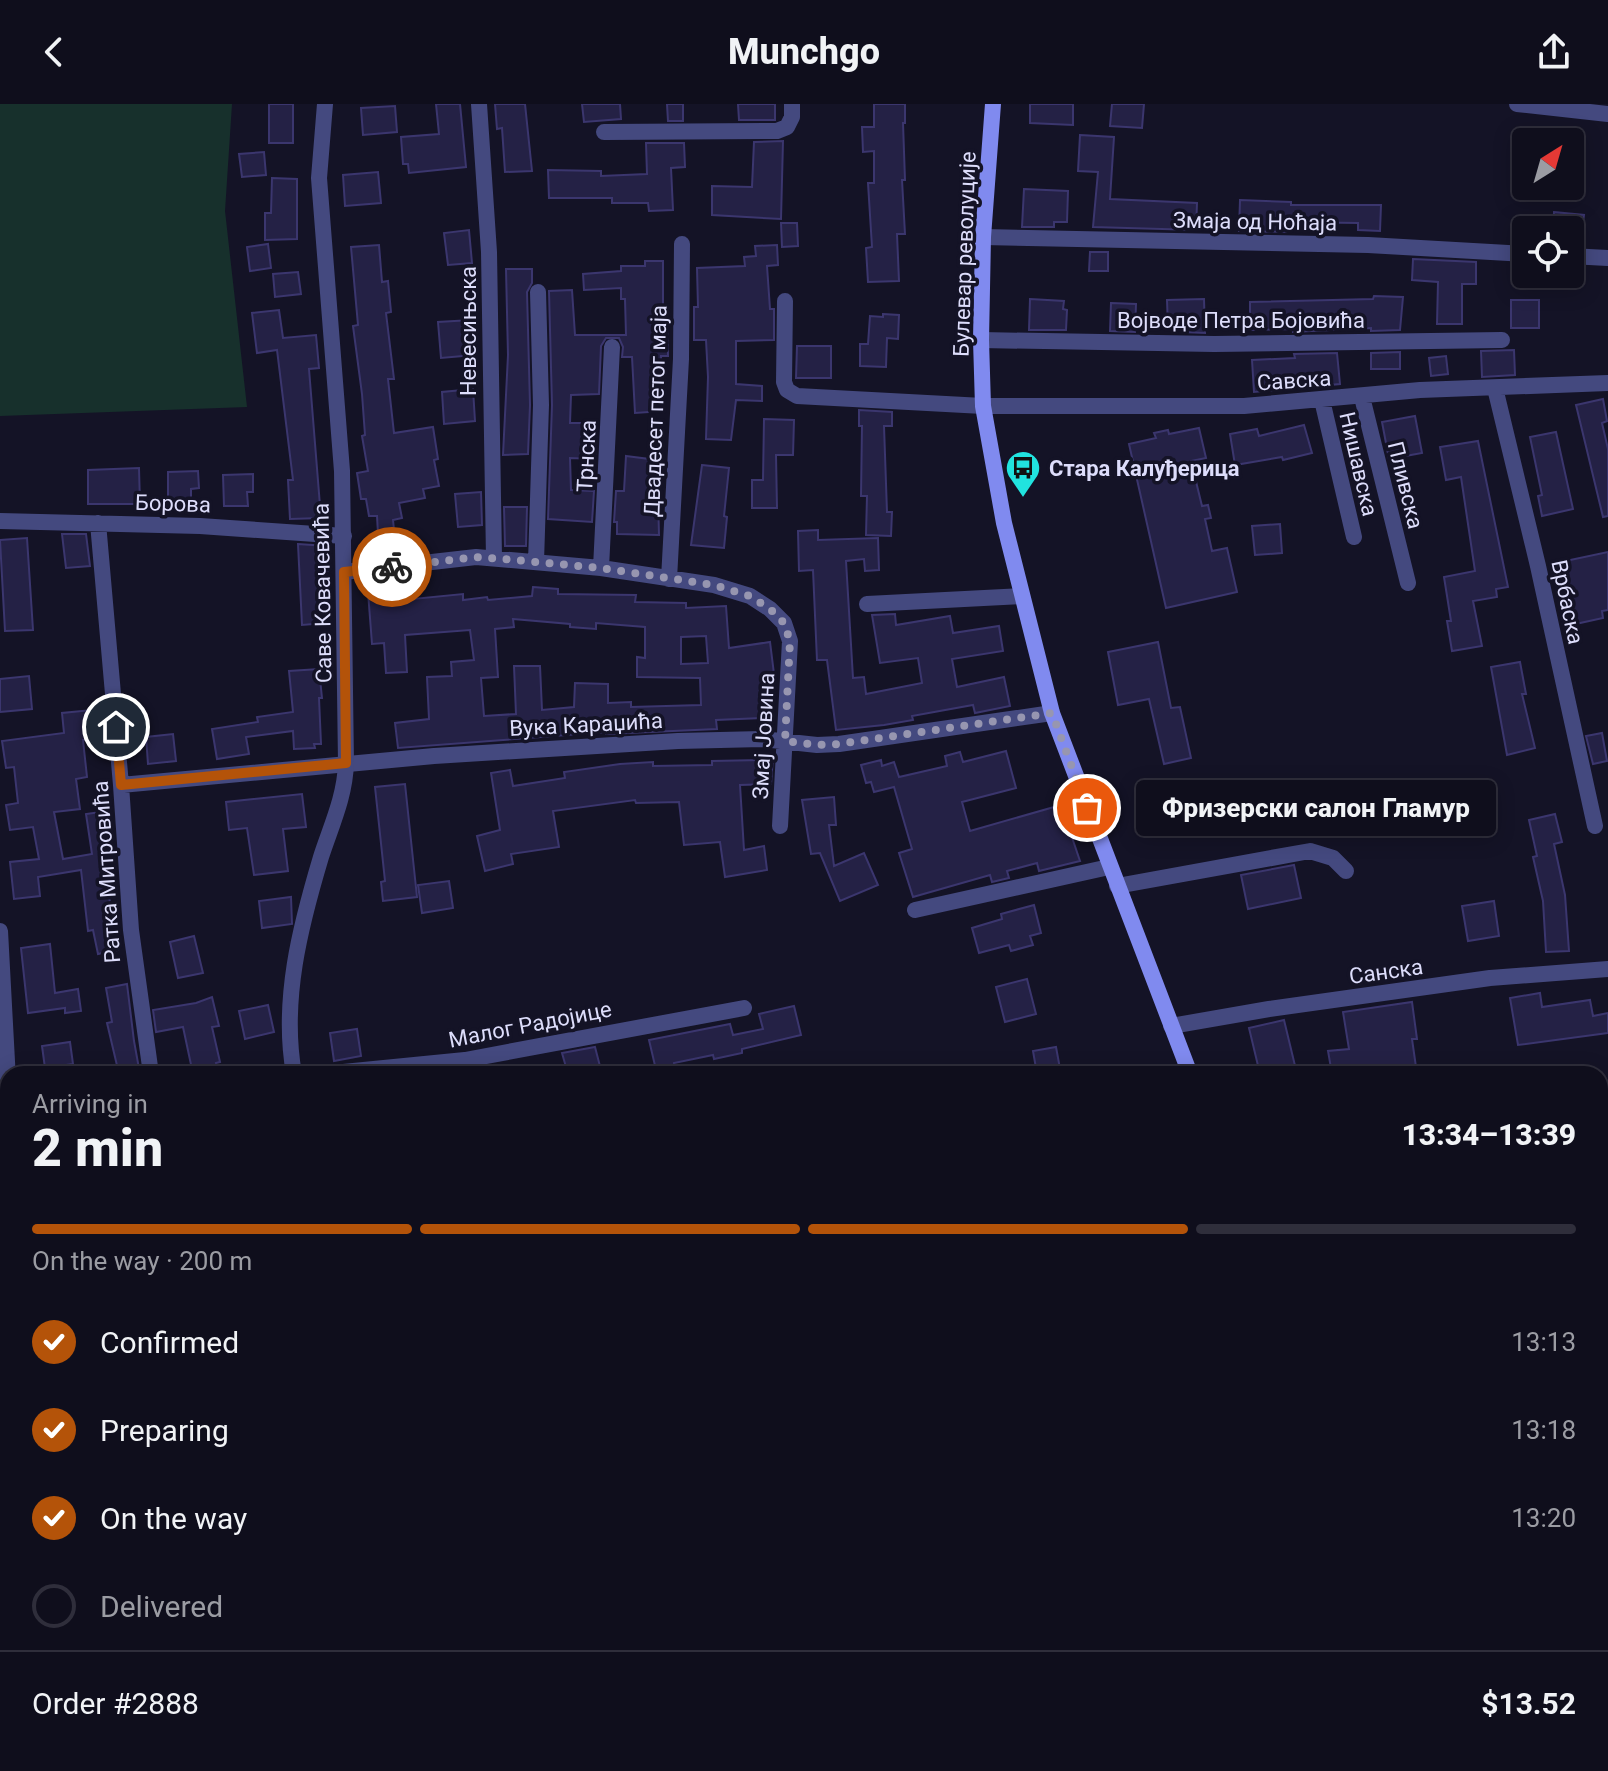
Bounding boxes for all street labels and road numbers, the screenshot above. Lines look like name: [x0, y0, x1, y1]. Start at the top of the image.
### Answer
street label: Булевар револуције: [948, 151, 981, 357]
street label: Змаја од Ноћаја: [1173, 208, 1337, 235]
street label: Невесињска: [456, 266, 481, 396]
street label: Двадесет петог маја: [639, 305, 672, 518]
street label: Војводе Петра Бојовића: [1117, 308, 1365, 333]
street label: Савска: [1256, 365, 1332, 396]
street label: Нишавска: [1334, 410, 1383, 519]
street label: Трнска: [572, 419, 601, 493]
street label: Пливска: [1383, 439, 1428, 531]
street label: Борова: [135, 490, 211, 517]
street label: Саве Ковачевића: [308, 503, 337, 683]
street label: Врбаска: [1546, 558, 1589, 647]
street label: Змај Јовина: [748, 672, 779, 800]
street label: Вука Караџића: [509, 708, 663, 741]
street label: Ратка Митровића: [88, 780, 125, 964]
street label: Санска: [1348, 954, 1425, 989]
street label: Малог Радојице: [447, 996, 614, 1053]

